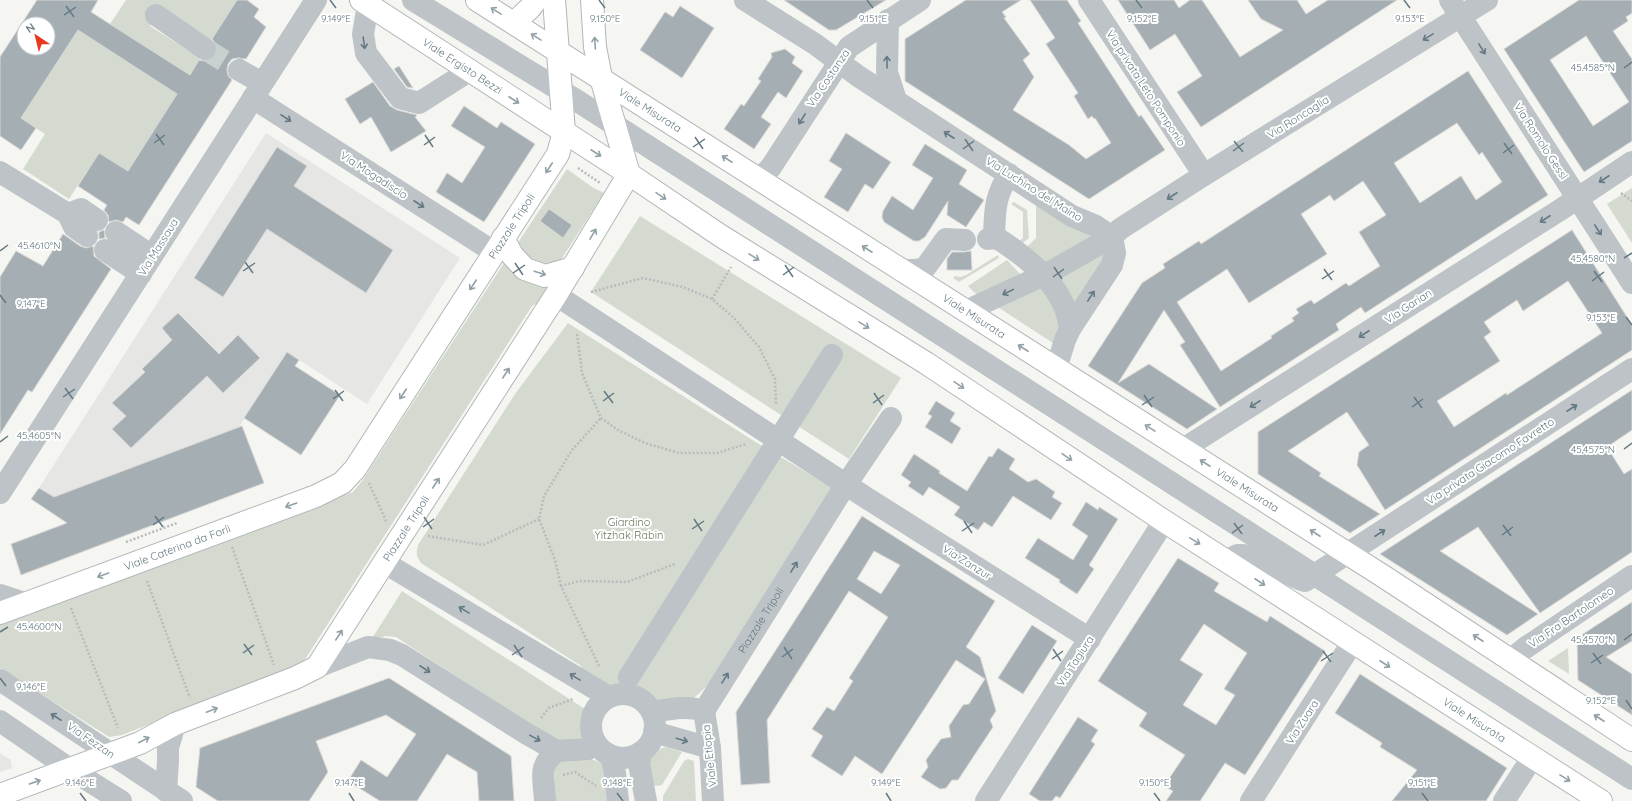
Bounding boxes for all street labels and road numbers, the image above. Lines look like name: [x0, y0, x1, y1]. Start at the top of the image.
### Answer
street label: Via privata Leto Pomponio: [1103, 27, 1189, 149]
street label: Viale Ergisto Bezzi: [420, 35, 505, 97]
street label: Via Costanza: [803, 46, 853, 110]
street label: Viale Misurata: [616, 85, 684, 135]
street label: Via Roncaglia: [1264, 92, 1332, 142]
street label: Via Romolo Gessi: [1511, 100, 1571, 182]
street label: Via Mogadiscio: [338, 148, 411, 202]
street label: Via Luchino del Maino: [983, 154, 1085, 225]
street label: Piazzale Tripoli: [485, 191, 538, 262]
street label: Via Massaua: [135, 216, 181, 278]
street label: Via Garian: [1382, 286, 1434, 326]
street label: Viale Misurata: [940, 291, 1008, 341]
street label: Via privata Giacomo Favretto: [1423, 414, 1557, 508]
street label: Viale Misurata: [1213, 465, 1282, 515]
street label: Piazzale Tripoli: [380, 493, 432, 564]
street label: Viale Caterina da Forlì: [122, 521, 232, 573]
street label: Via Zanzur: [940, 541, 995, 583]
street label: Via Fra Bartolomeo: [1526, 583, 1616, 651]
street label: Piazzale Tripoli: [735, 585, 787, 656]
street label: Via Tagiura: [1053, 633, 1097, 689]
street label: Viale Misurata: [1440, 695, 1509, 745]
street label: Via Zuara: [1282, 697, 1322, 747]
street label: Via Fezzan: [64, 719, 118, 761]
street label: Viale Etiopia: [699, 724, 719, 788]

